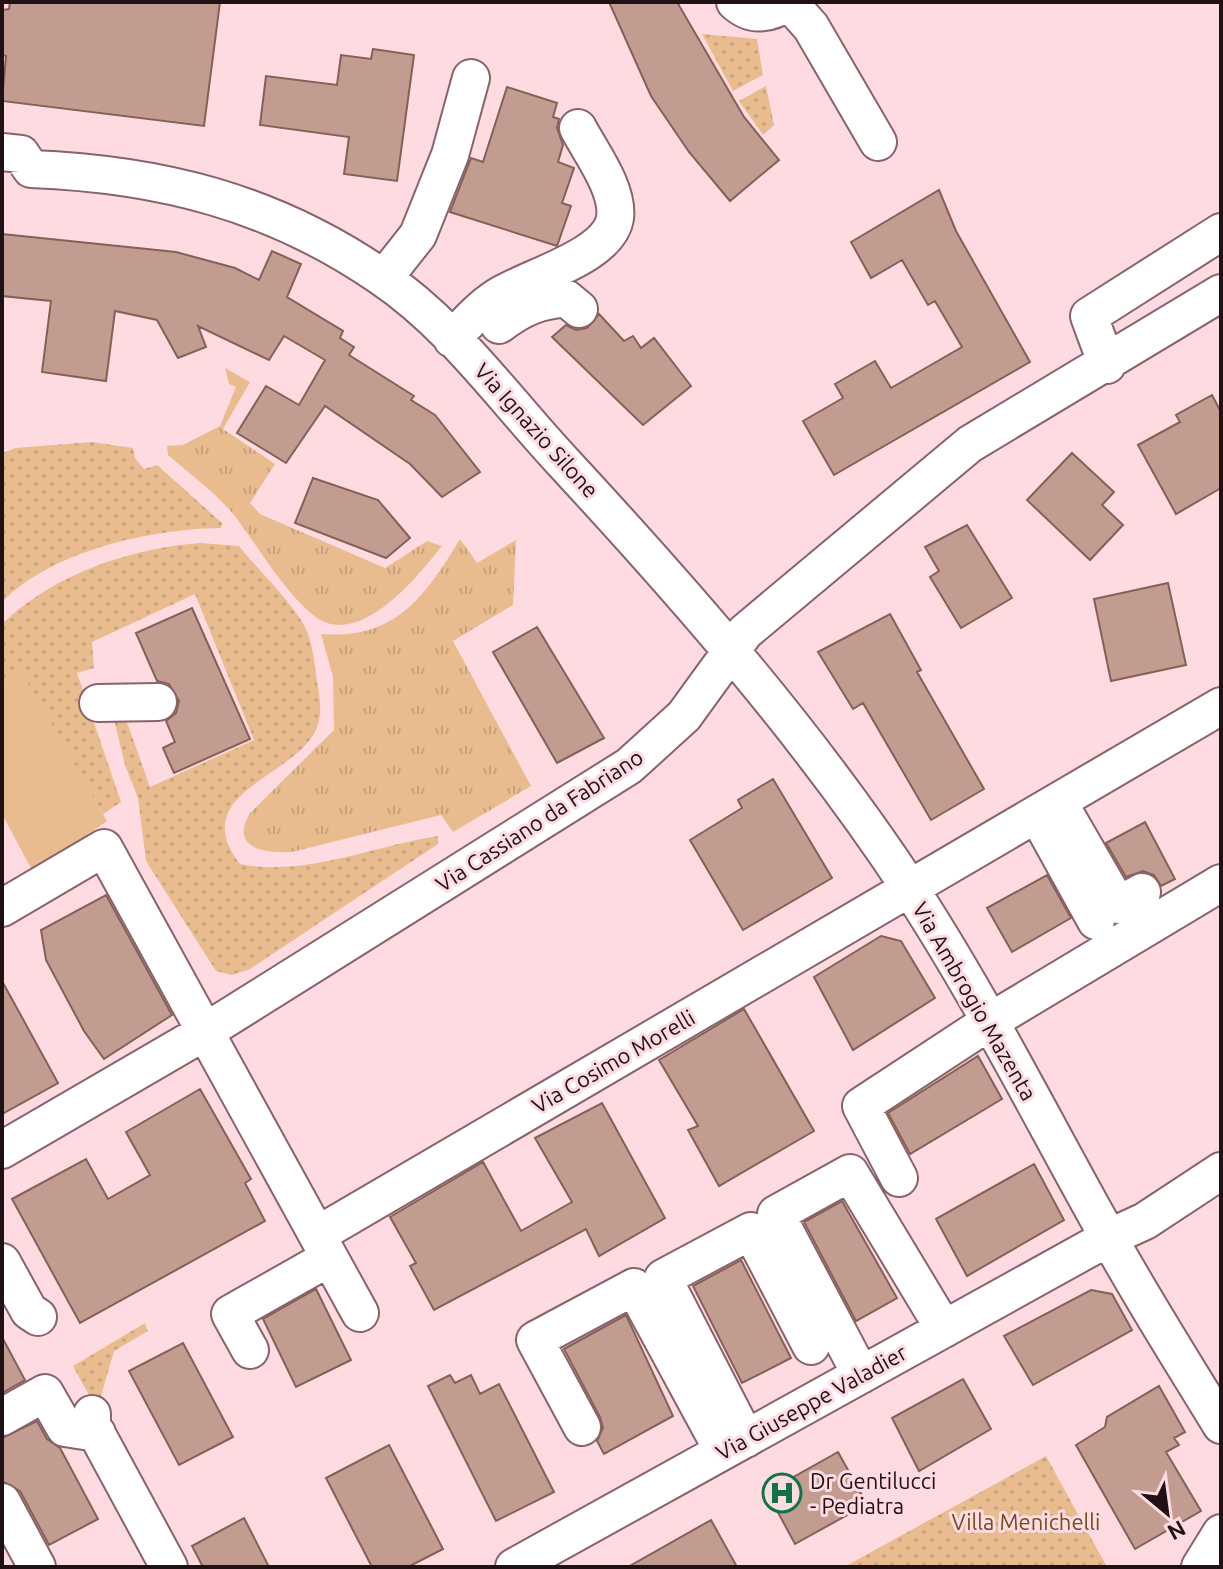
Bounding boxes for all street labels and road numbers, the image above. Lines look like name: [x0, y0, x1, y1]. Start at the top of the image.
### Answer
street label: Via Ignazio Silone: [470, 358, 604, 502]
street label: Via Cassiano da Fabriano: [431, 744, 647, 896]
street label: Via Ambrogio Mazenta: [908, 898, 1042, 1104]
street label: Via Cosimo Morelli: [527, 1004, 699, 1118]
street label: Via Giuseppe Valadier: [711, 1339, 911, 1465]

